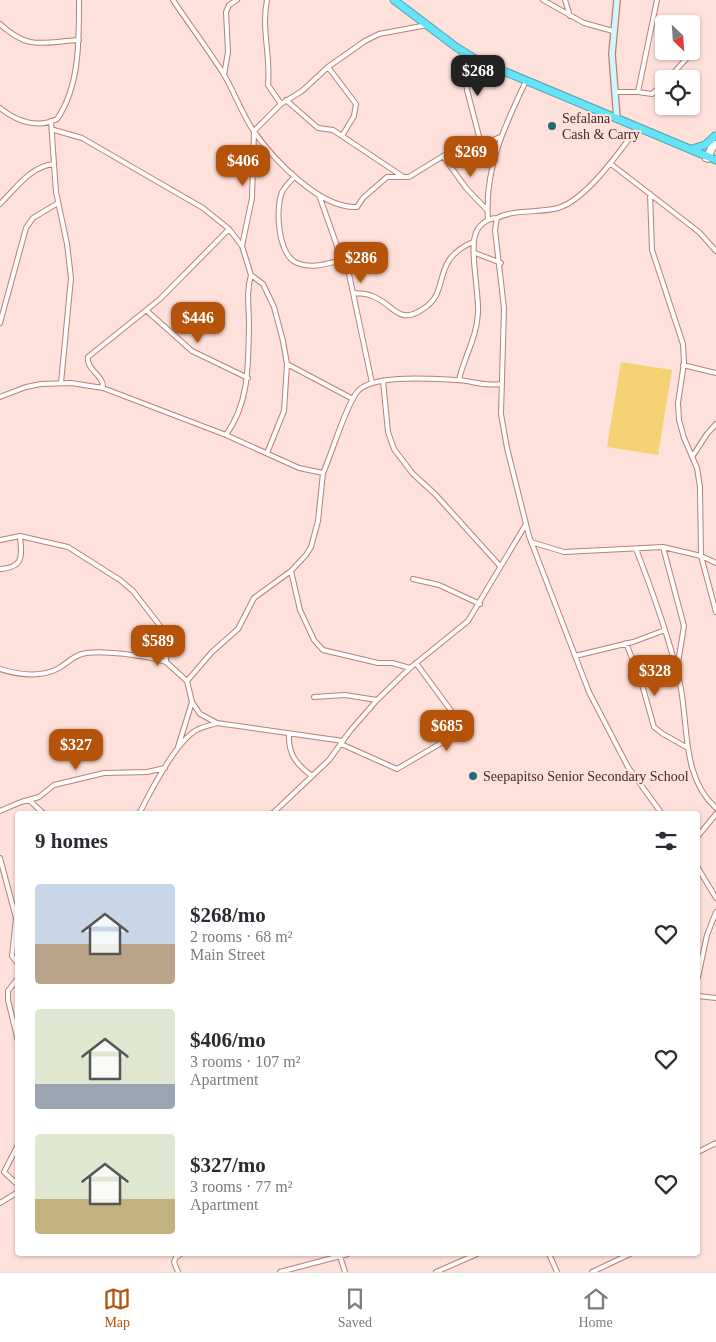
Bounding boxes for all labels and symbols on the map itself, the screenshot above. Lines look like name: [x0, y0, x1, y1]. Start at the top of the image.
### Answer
north arrow: [655, 15, 700, 60]
pin: $268: [448, 54, 508, 97]
place label: Sefalana Cash & Carry: [562, 111, 640, 142]
marker: Sefalana Cash & Carry: [546, 120, 558, 132]
pin: $269: [441, 136, 501, 178]
pin: $406: [213, 144, 273, 187]
pin: $286: [331, 242, 391, 284]
pin: $446: [168, 302, 228, 344]
pin: $589: [128, 624, 188, 667]
pin: $328: [625, 654, 685, 697]
pin: $685: [417, 710, 477, 752]
pin: $327: [46, 728, 106, 771]
place label: Seepapitso Senior Secondary School: [483, 769, 689, 784]
marker: Seepapitso Senior Secondary School: [467, 770, 479, 782]

